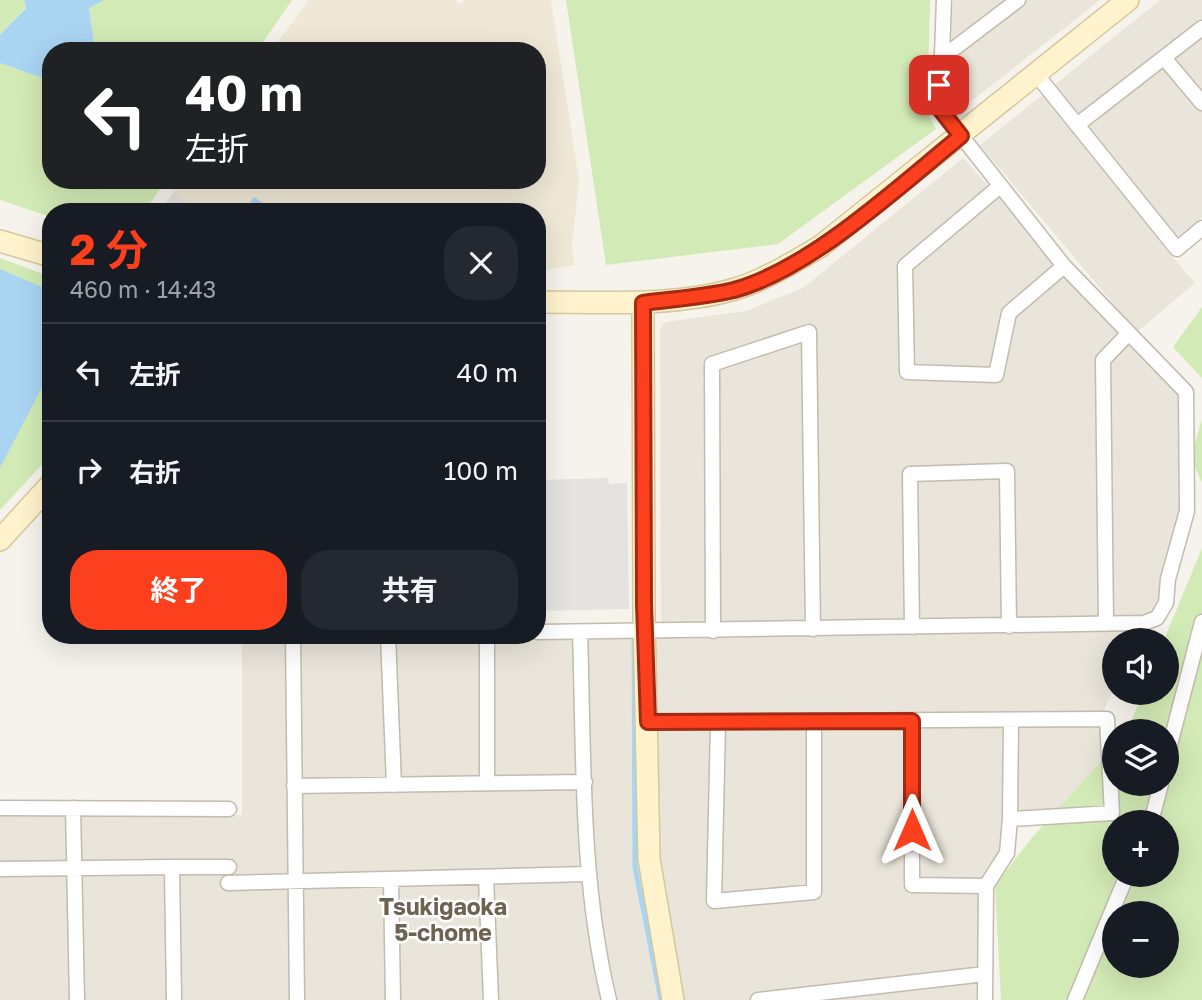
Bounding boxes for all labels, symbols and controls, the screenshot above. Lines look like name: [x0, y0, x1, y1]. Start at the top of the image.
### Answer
pin: [909, 55, 969, 115]
text: 40 m: [185, 63, 303, 122]
icon: arrive: [920, 66, 958, 104]
icon: left: [70, 70, 161, 161]
text: 左折: [185, 129, 249, 167]
text: 2 分: [70, 224, 148, 274]
button: close: [444, 226, 518, 300]
text: 460 m · 14:43: [70, 275, 216, 303]
icon: left: [70, 353, 108, 391]
text: 40 m: [457, 357, 518, 388]
text: 左折: [129, 359, 181, 390]
icon: right: [70, 451, 108, 489]
text: 100 m: [444, 455, 518, 486]
text: 右折: [129, 457, 181, 488]
button: 終了: [70, 550, 287, 630]
button: 共有: [301, 550, 518, 630]
map controls: [1102, 628, 1179, 978]
button: sound: [1102, 628, 1179, 705]
button: layers: [1102, 719, 1179, 796]
position arrow: [875, 793, 949, 867]
button: +: [1102, 810, 1179, 887]
district label: Tsukigaoka 5-chome: [379, 892, 507, 946]
button: −: [1102, 901, 1179, 978]

